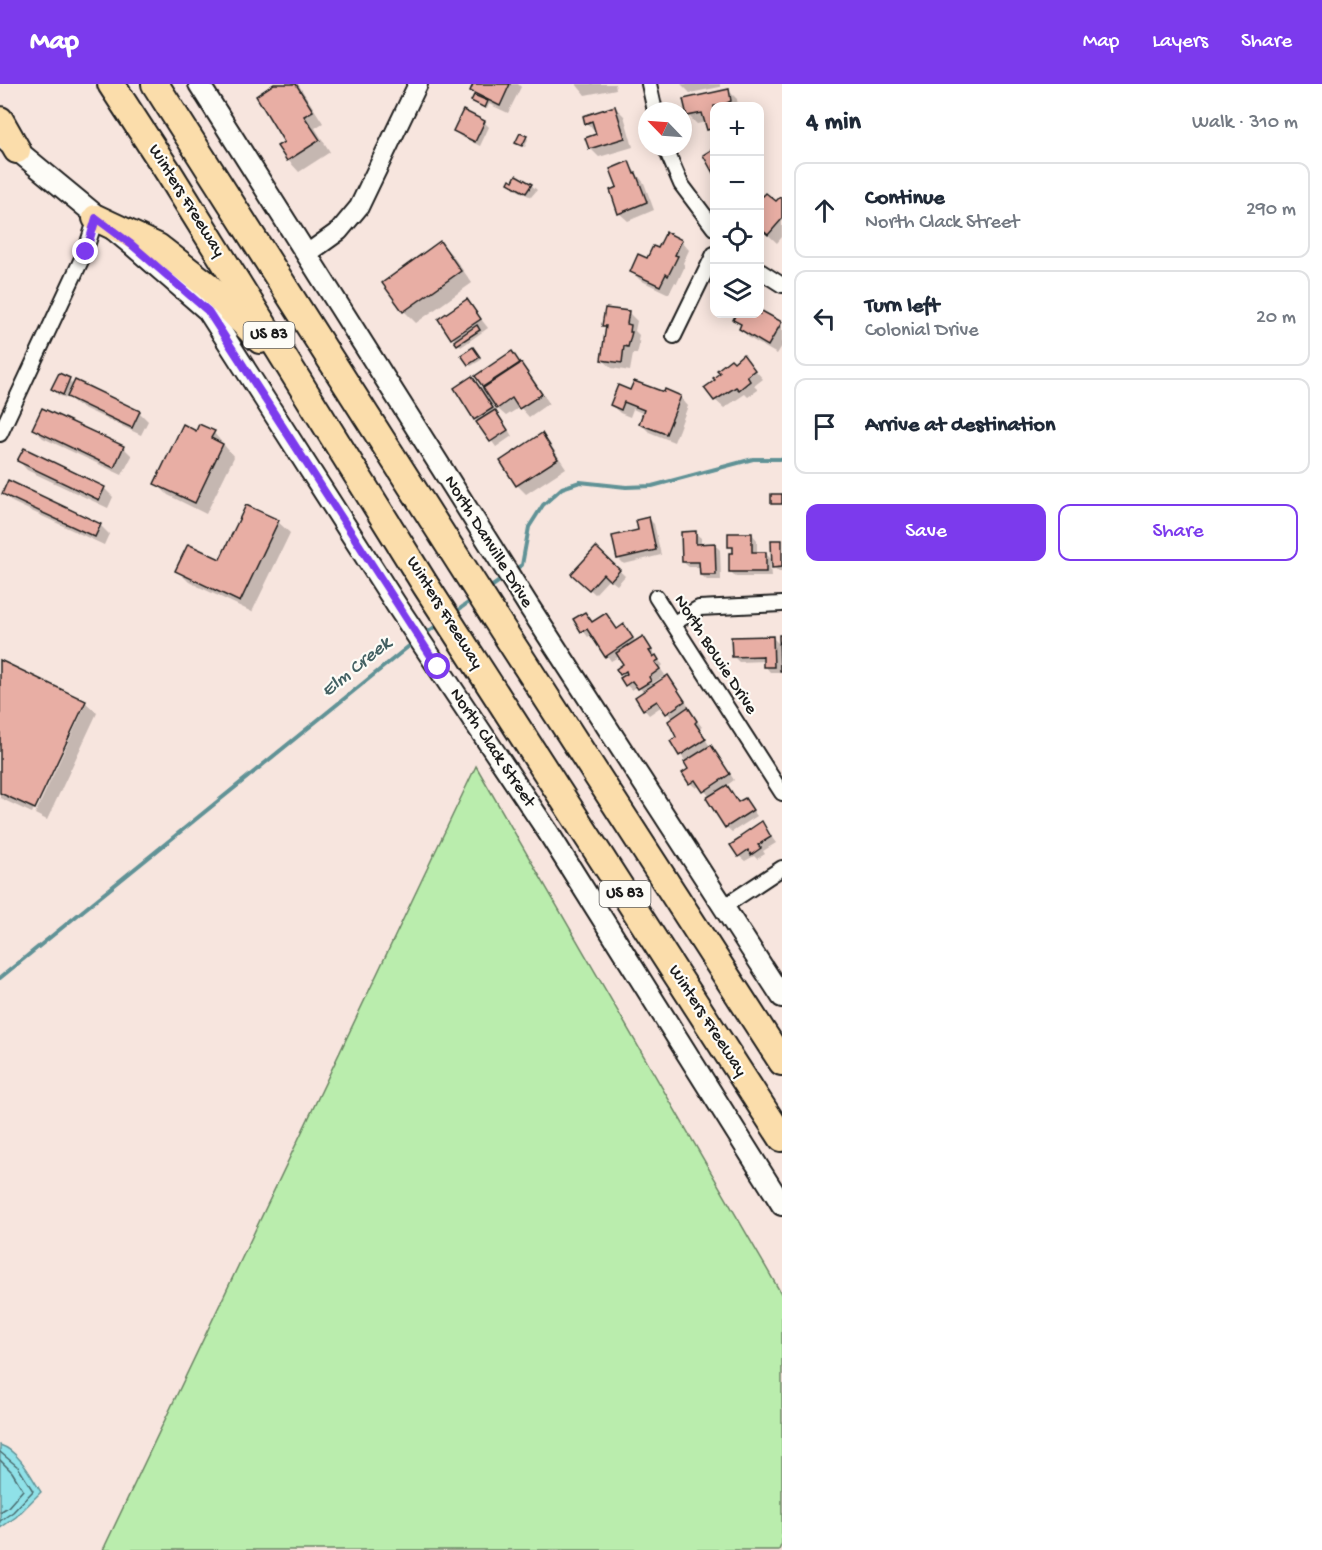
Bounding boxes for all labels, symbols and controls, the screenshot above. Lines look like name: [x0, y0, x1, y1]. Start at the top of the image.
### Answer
text: Map: [30, 26, 79, 59]
text: Map: [1083, 30, 1119, 55]
text: Layers: [1152, 30, 1208, 55]
text: Share: [1241, 30, 1292, 55]
north arrow: [638, 102, 692, 156]
map controls: [710, 102, 764, 318]
button: +: [710, 102, 764, 156]
text: 4 min: [806, 108, 861, 139]
text: Walk · 310 m: [1192, 112, 1298, 135]
street label: Winters Freeway: [143, 141, 229, 261]
button: −: [710, 156, 764, 210]
text: Continue: [865, 186, 945, 212]
icon: ahead: [808, 194, 841, 227]
text: 290 m: [1246, 199, 1296, 222]
button: locate: [710, 210, 764, 264]
text: North Clack Street: [865, 212, 1019, 235]
route end: [72, 238, 98, 264]
button: layers: [710, 264, 764, 318]
text: Turn left: [865, 294, 939, 320]
icon: left: [808, 302, 841, 335]
text: 20 m: [1256, 307, 1296, 330]
text: Colonial Drive: [865, 320, 979, 343]
road number: US 83: [244, 322, 294, 348]
icon: arrive: [808, 410, 841, 443]
text: Arrive at destination: [865, 413, 1055, 439]
street label: North Danville Drive: [439, 472, 537, 612]
button: Save: [806, 504, 1046, 561]
button: Share: [1058, 504, 1298, 561]
street label: Winters Freeway: [401, 553, 487, 673]
street label: North Bowie Drive: [669, 591, 762, 719]
water label: Elm Creek: [317, 632, 398, 703]
route start: [424, 653, 450, 679]
street label: North Clack Street: [444, 685, 540, 813]
road number: US 83: [600, 881, 650, 907]
street label: Winters Freeway: [663, 961, 751, 1081]

